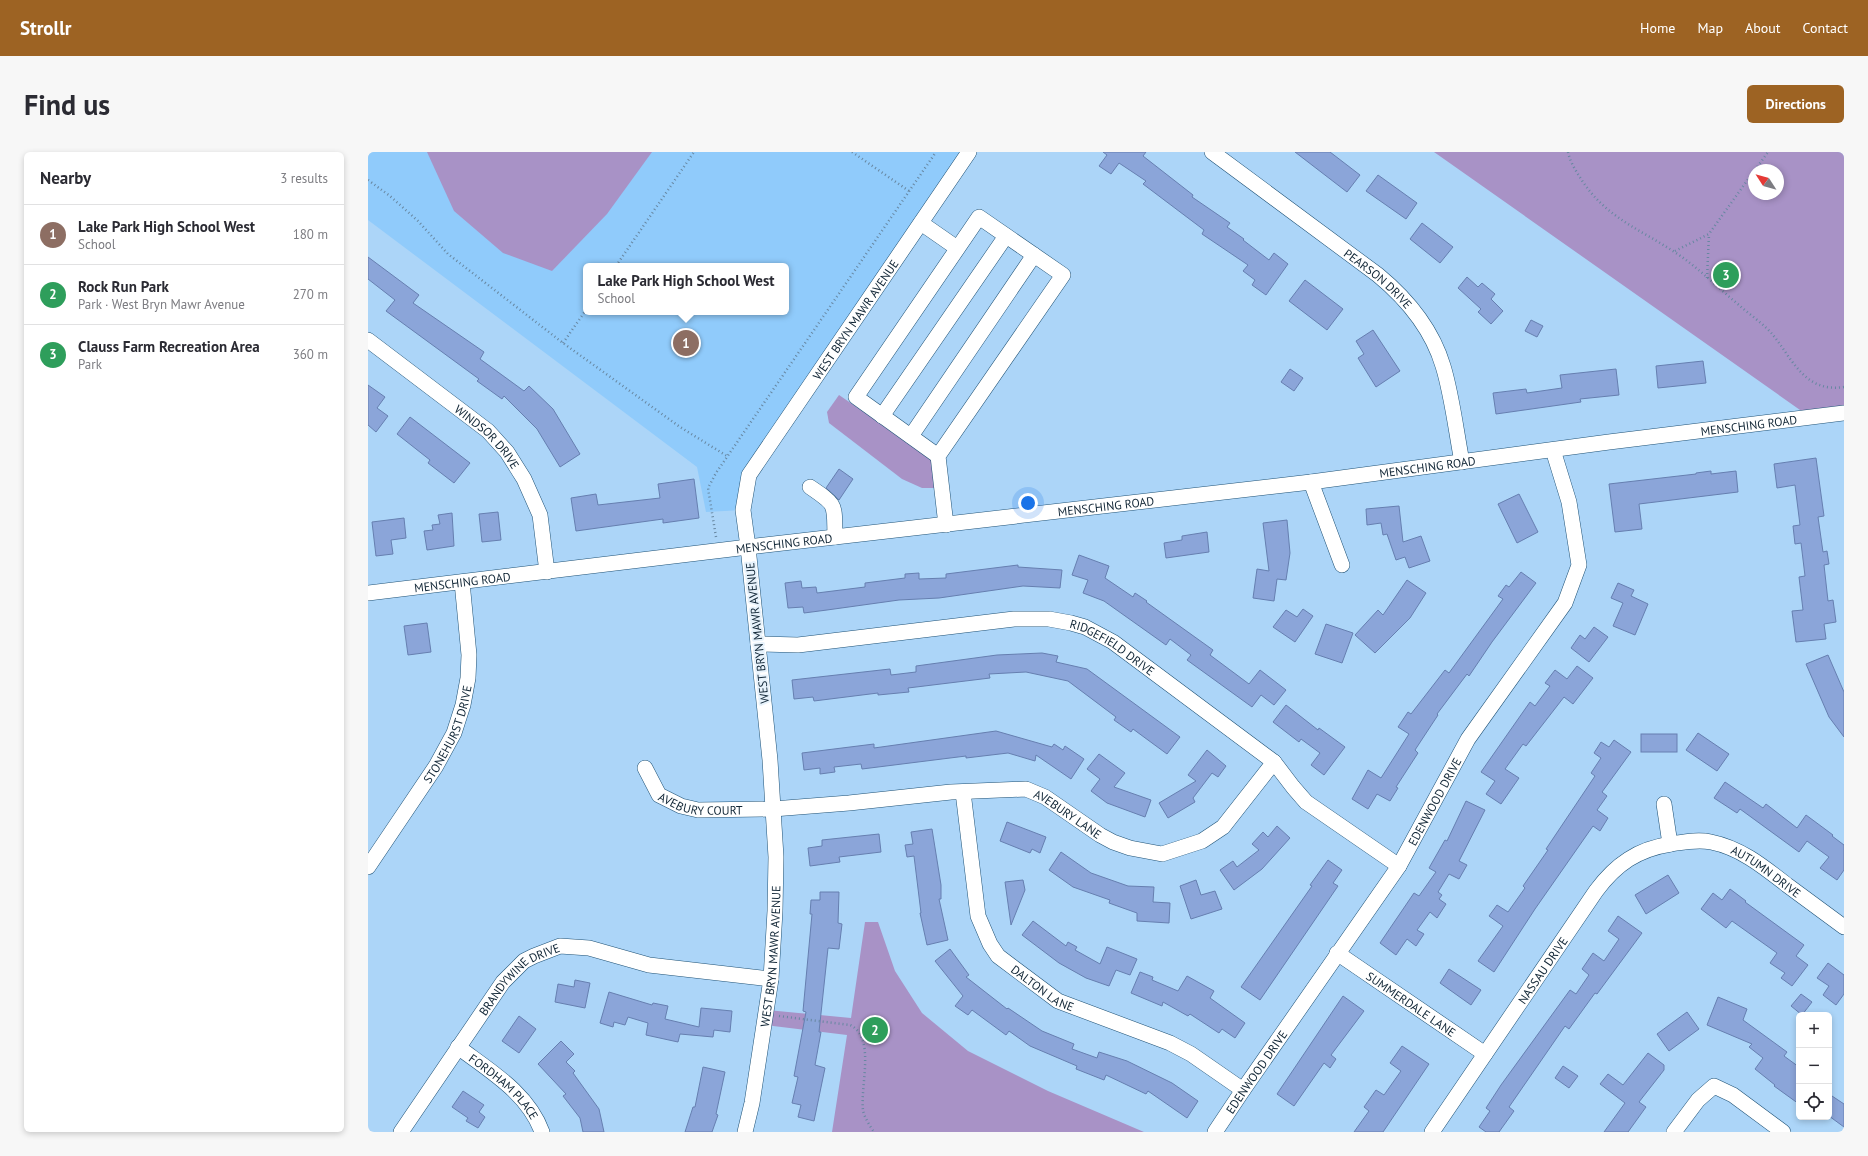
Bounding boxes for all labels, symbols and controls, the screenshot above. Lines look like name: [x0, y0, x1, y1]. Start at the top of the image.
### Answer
text: Strollr: [20, 16, 71, 40]
text: Home: [1640, 19, 1675, 37]
text: Map: [1697, 19, 1723, 37]
text: About: [1745, 19, 1781, 37]
text: Contact: [1803, 19, 1848, 37]
button: Directions: [1747, 85, 1844, 123]
text: Find us: [24, 86, 110, 123]
north arrow: [1748, 164, 1784, 200]
text: Nearby: [40, 167, 91, 189]
text: 3 results: [280, 170, 328, 187]
text: Lake Park High School West: [78, 217, 255, 236]
text: 1: [49, 226, 57, 243]
text: 180 m: [293, 226, 328, 243]
text: School: [78, 236, 116, 253]
street label: PEARSON DRIVE: [1341, 245, 1416, 311]
street label: WEST BRYN MAWR AVENUE: [809, 256, 901, 382]
pin: 3: [1713, 260, 1739, 290]
popup: [583, 263, 789, 315]
text: Lake Park High School West: [597, 271, 775, 290]
text: Rock Run Park: [78, 277, 169, 296]
text: 2: [49, 286, 57, 303]
text: 270 m: [293, 286, 328, 303]
text: School: [597, 290, 635, 307]
text: Park · West Bryn Mawr Avenue: [78, 296, 245, 313]
pin: 1: [673, 328, 699, 358]
text: Clauss Farm Recreation Area: [78, 337, 260, 356]
text: 3: [49, 346, 57, 363]
text: 360 m: [293, 346, 328, 363]
text: Park: [78, 356, 102, 373]
street label: WINDSOR DRIVE: [452, 401, 523, 471]
street label: MENSCHING ROAD: [1700, 411, 1798, 438]
street label: MENSCHING ROAD: [1378, 452, 1477, 480]
your location: [1018, 493, 1038, 513]
street label: MENSCHING ROAD: [1057, 493, 1155, 519]
street label: MENSCHING ROAD: [735, 530, 833, 556]
street label: WEST BRYN MAWR AVENUE: [742, 562, 772, 704]
street label: MENSCHING ROAD: [413, 568, 511, 595]
street label: RIDGEFIELD DRIVE: [1068, 616, 1158, 678]
street label: STONEHURST DRIVE: [419, 684, 474, 786]
street label: EDENWOOD DRIVE: [1404, 755, 1464, 848]
street label: AVEBURY LANE: [1032, 786, 1105, 841]
street label: AVEBURY COURT: [656, 788, 743, 818]
street label: AUTUMN DRIVE: [1729, 842, 1804, 900]
street label: WEST BRYN MAWR AVENUE: [756, 885, 783, 1028]
street label: NASSAU DRIVE: [1514, 934, 1570, 1006]
street label: BRANDYWINE DRIVE: [475, 939, 562, 1018]
street label: DALTON LANE: [1009, 961, 1076, 1014]
street label: SUMMERDALE LANE: [1364, 968, 1459, 1040]
map controls: [1796, 1012, 1832, 1120]
button: +: [1796, 1012, 1832, 1048]
pin: 2: [862, 1015, 888, 1045]
street label: EDENWOOD DRIVE: [1222, 1027, 1290, 1116]
button: −: [1796, 1048, 1832, 1084]
street label: FORDHAM PLACE: [466, 1050, 542, 1122]
button: locate: [1796, 1084, 1832, 1120]

